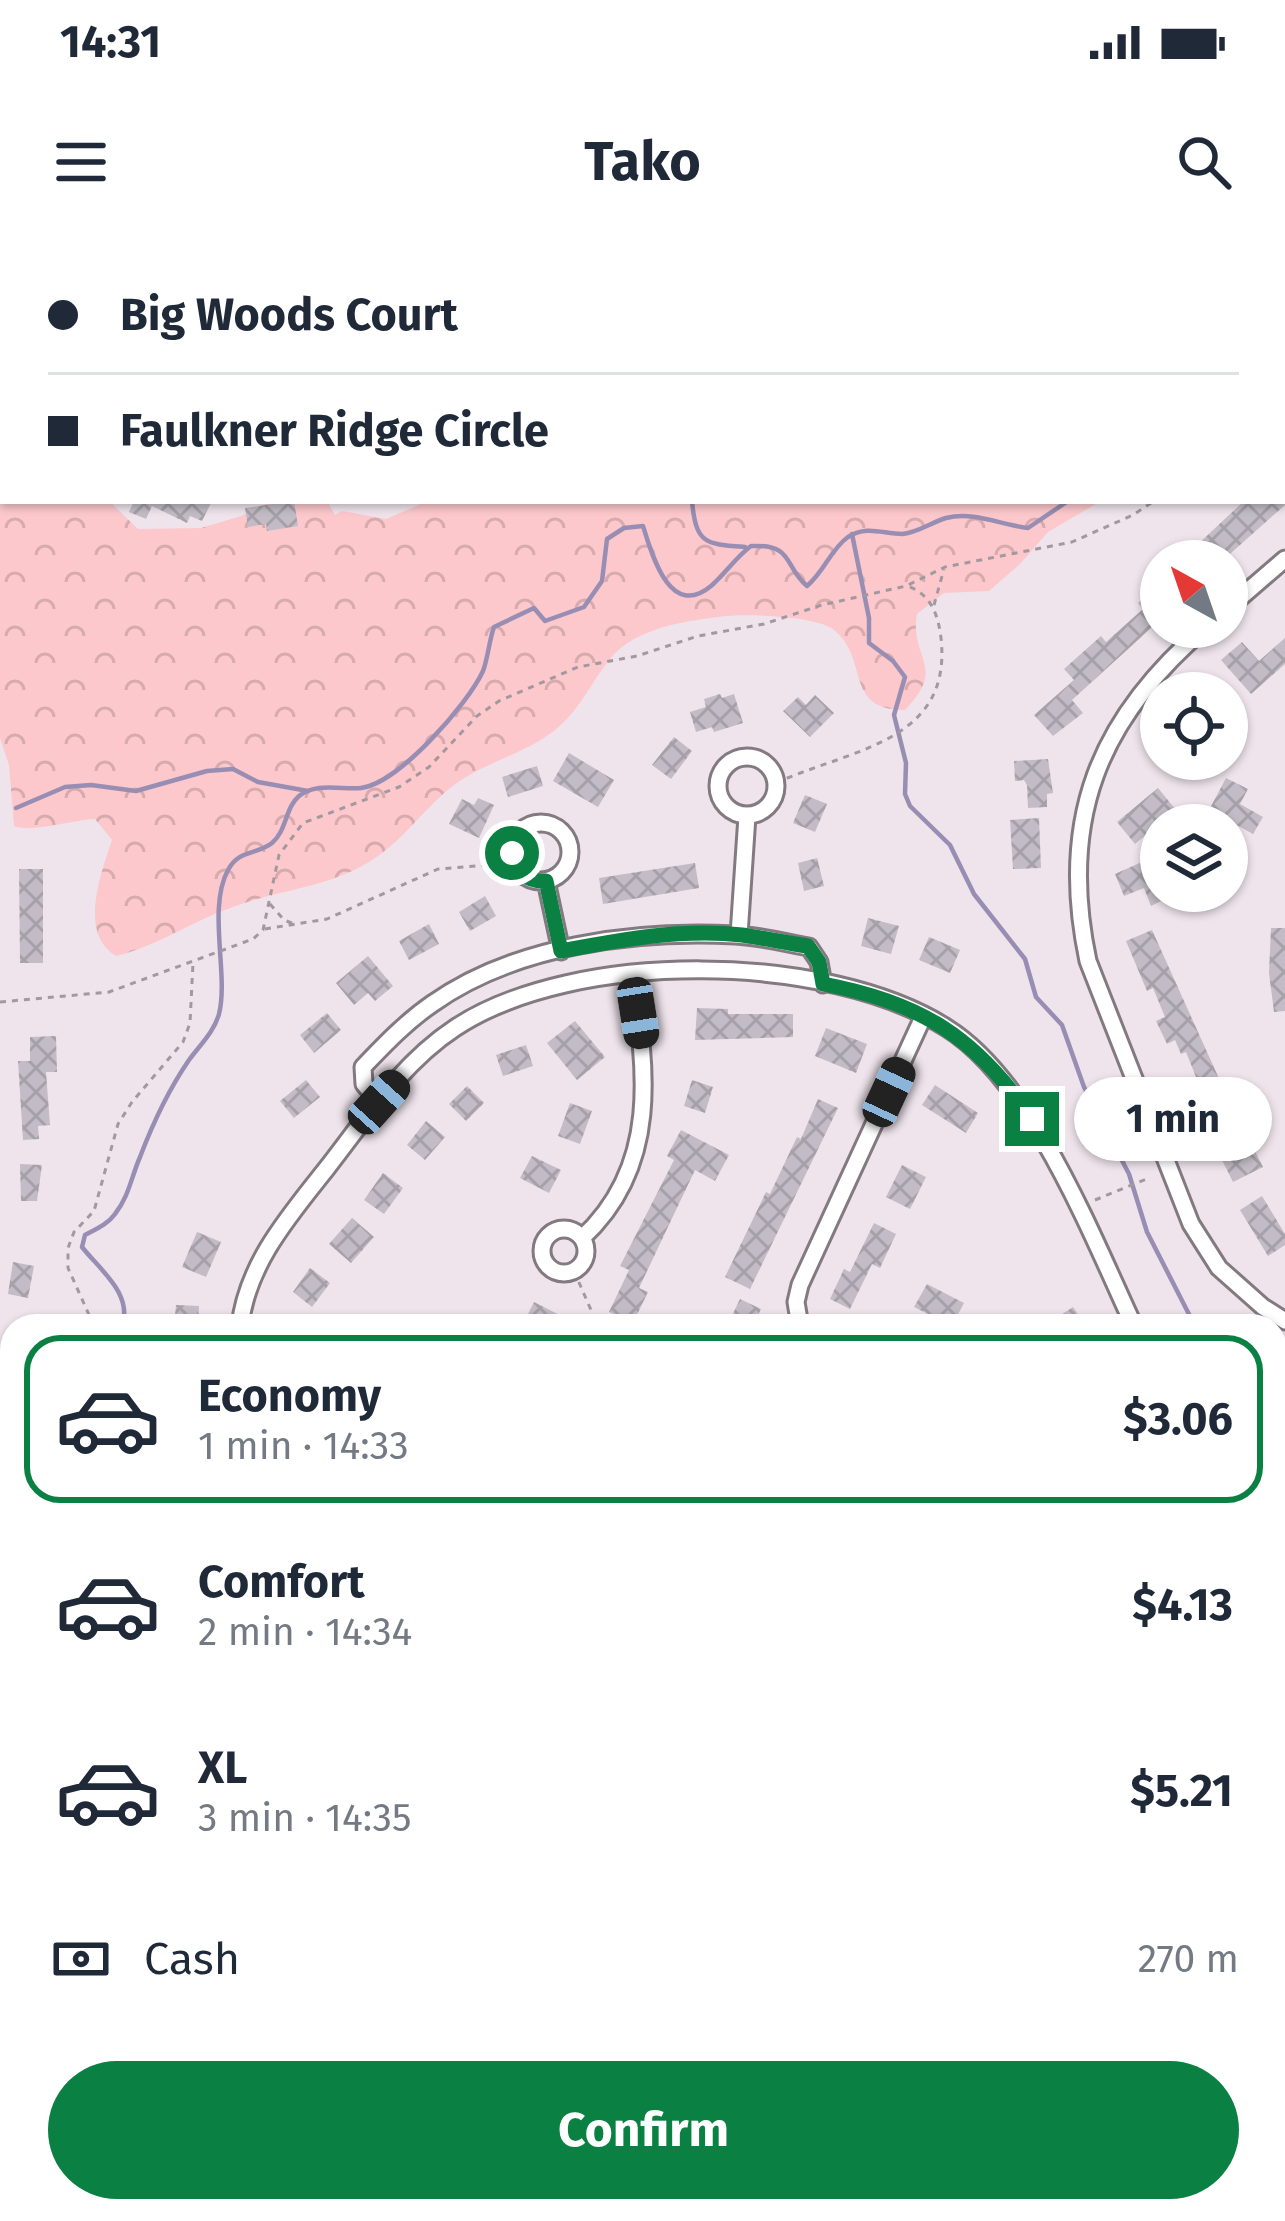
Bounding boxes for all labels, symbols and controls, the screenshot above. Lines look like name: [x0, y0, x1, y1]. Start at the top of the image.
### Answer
text: 14:31: [60, 15, 161, 69]
icon: menu: [48, 129, 114, 195]
icon: search: [1171, 129, 1237, 195]
text: Tako: [584, 130, 701, 194]
text: Big Woods Court: [120, 288, 458, 342]
text: Faulkner Ridge Circle: [120, 404, 549, 458]
north arrow: [1140, 540, 1248, 648]
map controls: [1140, 540, 1248, 912]
button: locate: [1140, 672, 1248, 780]
button: layers: [1140, 804, 1248, 912]
route start: [485, 826, 539, 880]
car: [615, 975, 661, 1051]
car: [857, 1052, 921, 1132]
car: [342, 1063, 416, 1141]
callout: 1 min: [1074, 1077, 1272, 1161]
route end: [1005, 1092, 1059, 1146]
text: 1 min: [1126, 1096, 1220, 1142]
icon: car: [54, 1365, 162, 1473]
text: Economy: [198, 1369, 381, 1423]
text: $3.06: [1123, 1392, 1233, 1446]
text: 1 min · 14:33: [198, 1423, 409, 1469]
icon: car: [54, 1551, 162, 1659]
text: Comfort: [198, 1555, 365, 1609]
text: $4.13: [1132, 1578, 1233, 1632]
text: 2 min · 14:34: [198, 1609, 412, 1655]
icon: car: [54, 1737, 162, 1845]
text: XL: [198, 1741, 247, 1795]
text: $5.21: [1130, 1764, 1233, 1818]
text: 3 min · 14:35: [198, 1795, 411, 1841]
icon: cash: [48, 1926, 114, 1992]
text: Cash: [144, 1932, 240, 1986]
text: 270 m: [1138, 1936, 1239, 1982]
button: Confirm: [48, 2061, 1239, 2199]

